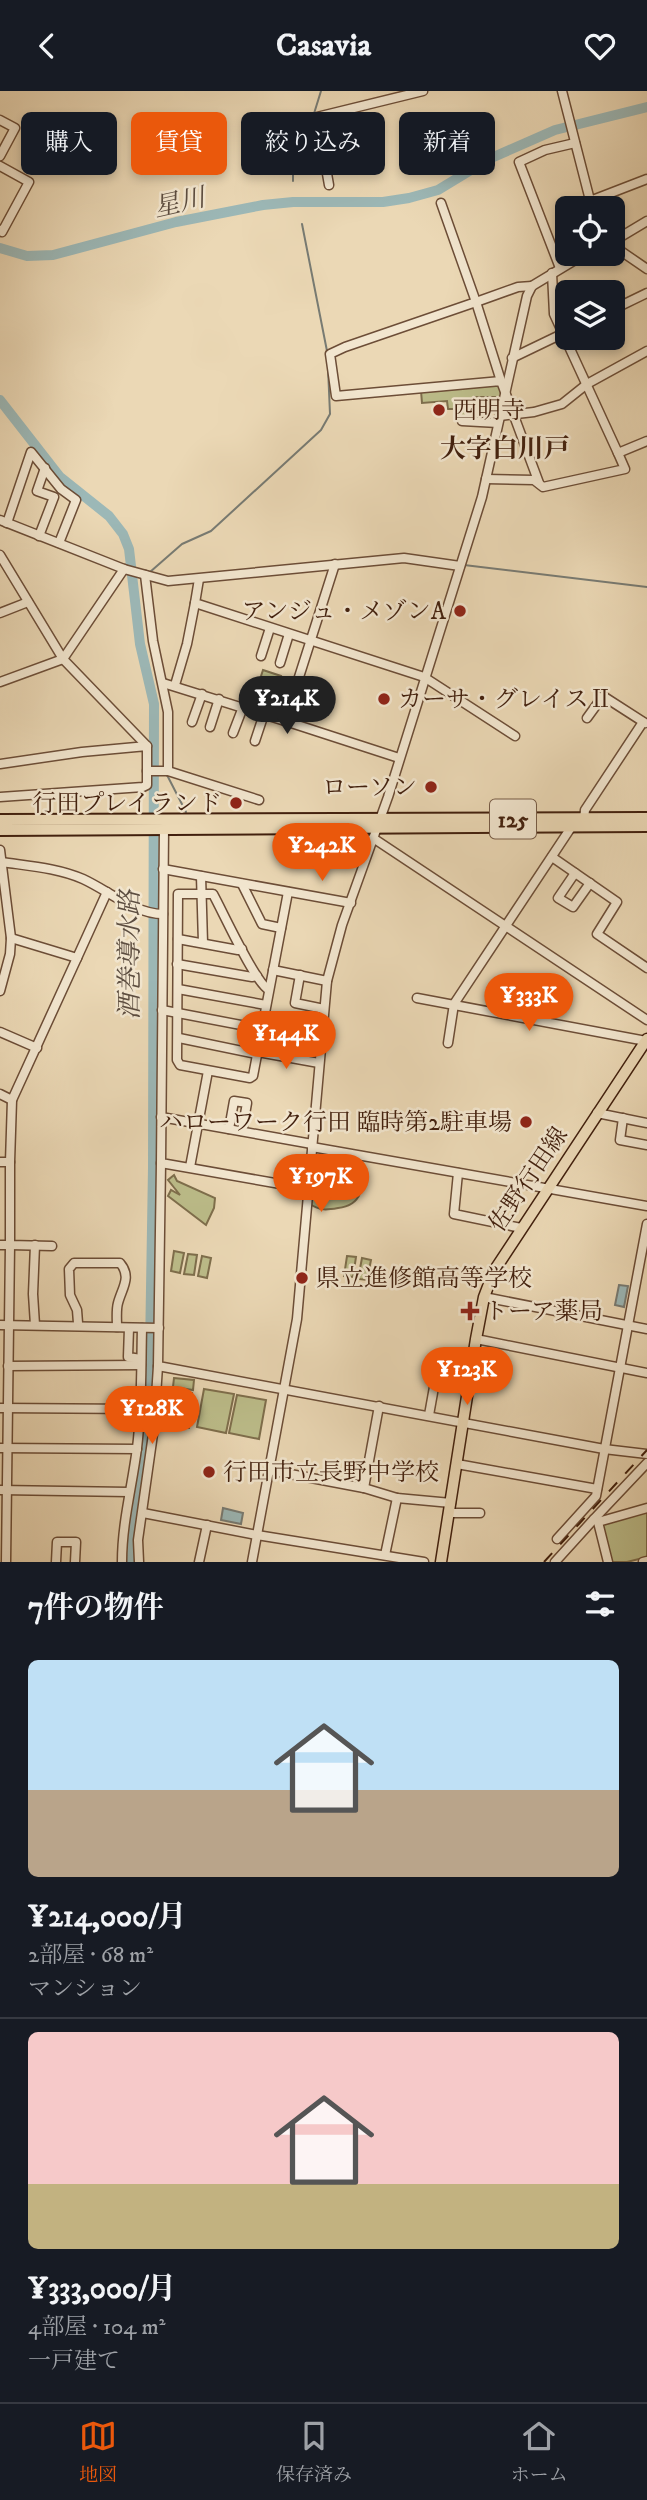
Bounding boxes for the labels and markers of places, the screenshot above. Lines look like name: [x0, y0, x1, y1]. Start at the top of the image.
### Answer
place label: 西明寺: [453, 396, 525, 426]
marker: 西明寺: [431, 402, 447, 418]
place label: アンジュ・メゾンA: [241, 597, 447, 627]
marker: アンジュ・メゾンA: [452, 603, 468, 619]
pin: ¥214K: [238, 677, 336, 736]
place label: カーサ・グレイスⅡ: [398, 685, 613, 715]
marker: カーサ・グレイスⅡ: [376, 691, 392, 707]
place label: ローソン: [322, 773, 417, 803]
marker: ローソン: [423, 779, 439, 795]
place label: 行田プレイランド: [32, 789, 222, 819]
marker: 行田プレイランド: [228, 795, 244, 811]
pin: ¥242K: [273, 823, 371, 883]
pin: ¥333K: [480, 974, 578, 1033]
pin: ¥144K: [237, 1011, 335, 1071]
place label: ハローワーク行田 臨時第2駐車場: [159, 1108, 512, 1138]
marker: ハローワーク行田 臨時第2駐車場: [518, 1114, 534, 1130]
pin: ¥197K: [272, 1155, 370, 1214]
place label: 県立進修館高等学校: [316, 1264, 532, 1294]
marker: 県立進修館高等学校: [294, 1270, 310, 1286]
place label: トーア薬局: [484, 1297, 603, 1327]
marker: トーア薬局: [462, 1303, 478, 1319]
pin: ¥123K: [418, 1347, 516, 1407]
pin: ¥128K: [103, 1387, 201, 1446]
place label: 行田市立長野中学校: [223, 1458, 439, 1488]
marker: 行田市立長野中学校: [201, 1464, 217, 1480]

